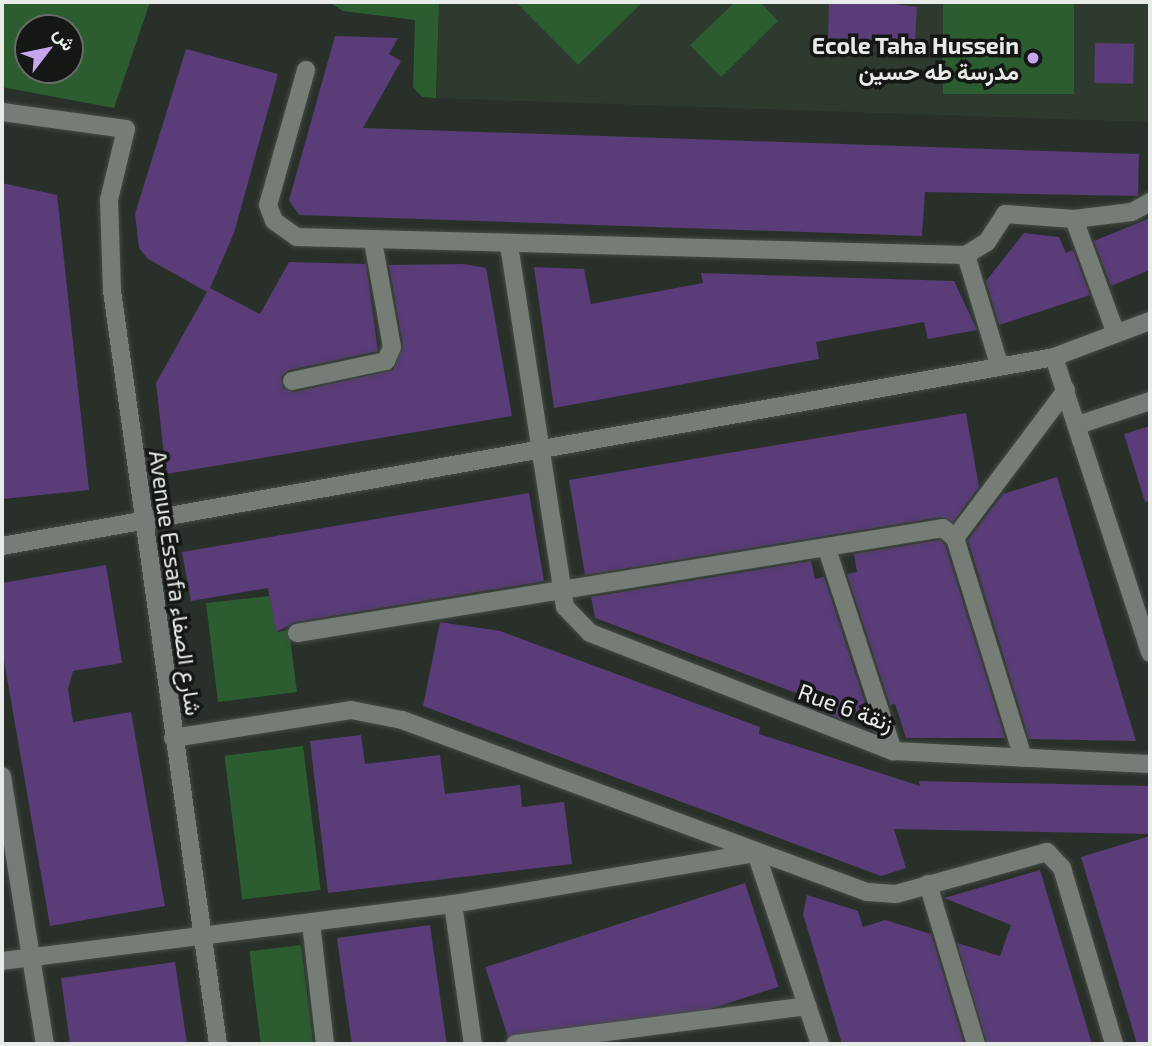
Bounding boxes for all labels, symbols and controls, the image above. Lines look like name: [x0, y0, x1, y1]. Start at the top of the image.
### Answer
north arrow: [14, 14, 84, 84]
text: ش: [50, 23, 81, 54]
place label: Ecole Taha Hussein مدرسة طه حسين: [811, 31, 1019, 85]
marker: Ecole Taha Hussein مدرسة طه حسين: [1025, 50, 1041, 66]
street label: Avenue Essafa شارع الصفاء: [144, 449, 208, 717]
street label: Rue 6 زنقة: [795, 677, 897, 737]

